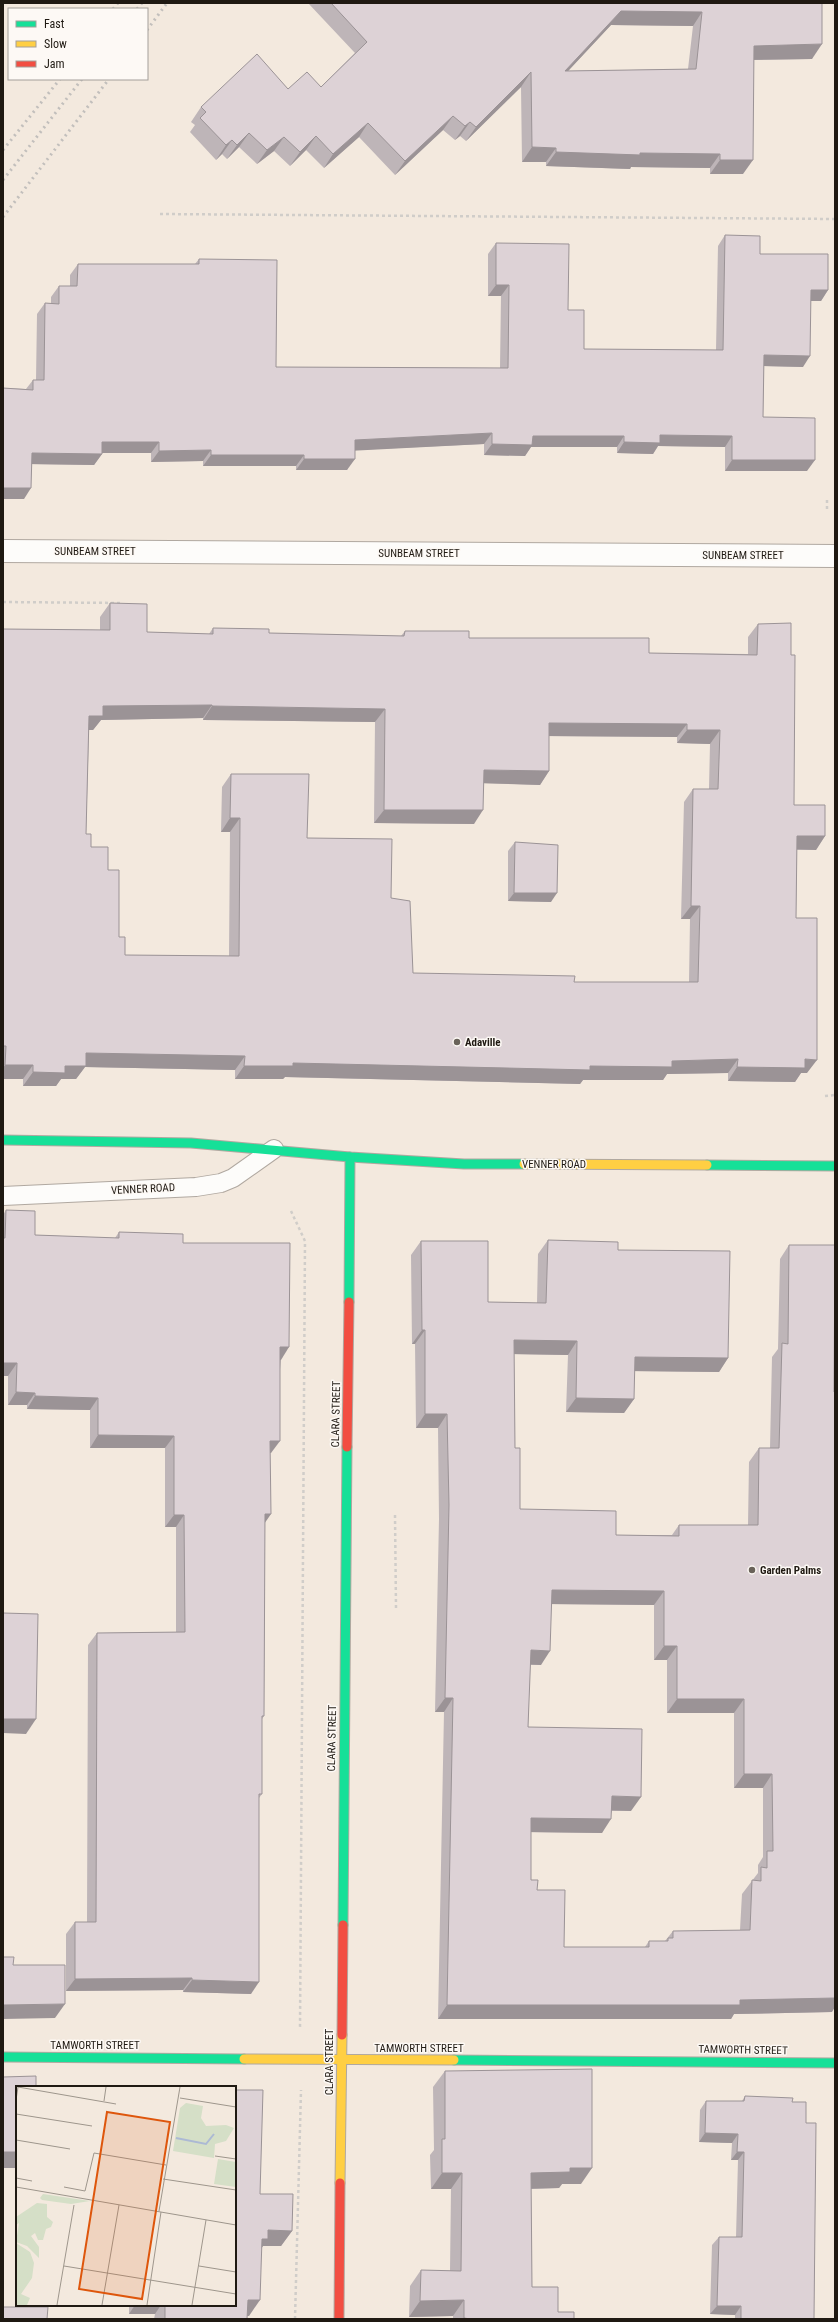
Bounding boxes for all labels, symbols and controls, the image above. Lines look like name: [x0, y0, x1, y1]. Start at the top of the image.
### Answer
legend: [8, 8, 148, 80]
text: Fast: [44, 17, 65, 31]
text: Slow: [44, 37, 67, 51]
text: Jam: [44, 57, 65, 71]
street label: SUNBEAM STREET: [54, 545, 136, 558]
street label: SUNBEAM STREET: [378, 547, 460, 560]
street label: SUNBEAM STREET: [702, 549, 784, 562]
place label: Adaville: [465, 1036, 501, 1049]
marker: Adaville: [452, 1037, 462, 1047]
street label: VENNER ROAD: [522, 1158, 586, 1171]
street label: VENNER ROAD: [111, 1181, 175, 1197]
street label: CLARA STREET: [329, 1380, 343, 1447]
place label: Garden Palms: [760, 1564, 821, 1577]
marker: Garden Palms: [747, 1565, 757, 1575]
street label: CLARA STREET: [325, 1704, 339, 1771]
street label: CLARA STREET: [323, 2028, 336, 2095]
street label: TAMWORTH STREET: [50, 2039, 140, 2052]
street label: TAMWORTH STREET: [374, 2042, 464, 2055]
street label: TAMWORTH STREET: [698, 2043, 788, 2057]
inset map: [16, 2086, 236, 2306]

